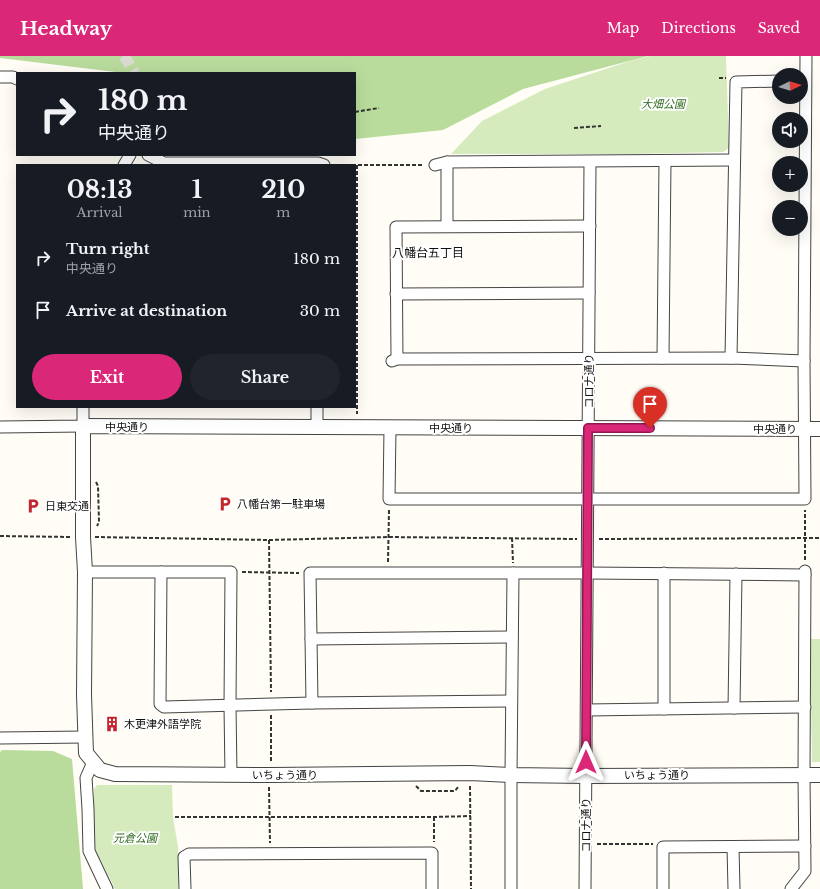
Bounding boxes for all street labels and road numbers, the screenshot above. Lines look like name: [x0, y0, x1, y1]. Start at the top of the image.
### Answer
street label: コロナ通り: [582, 354, 596, 409]
street label: 中央通り: [105, 420, 149, 434]
street label: 中央通り: [429, 421, 473, 435]
street label: 中央通り: [753, 422, 797, 436]
street label: いちょう通り: [252, 768, 318, 782]
street label: いちょう通り: [624, 768, 690, 782]
street label: コロナ通り: [579, 798, 593, 853]

